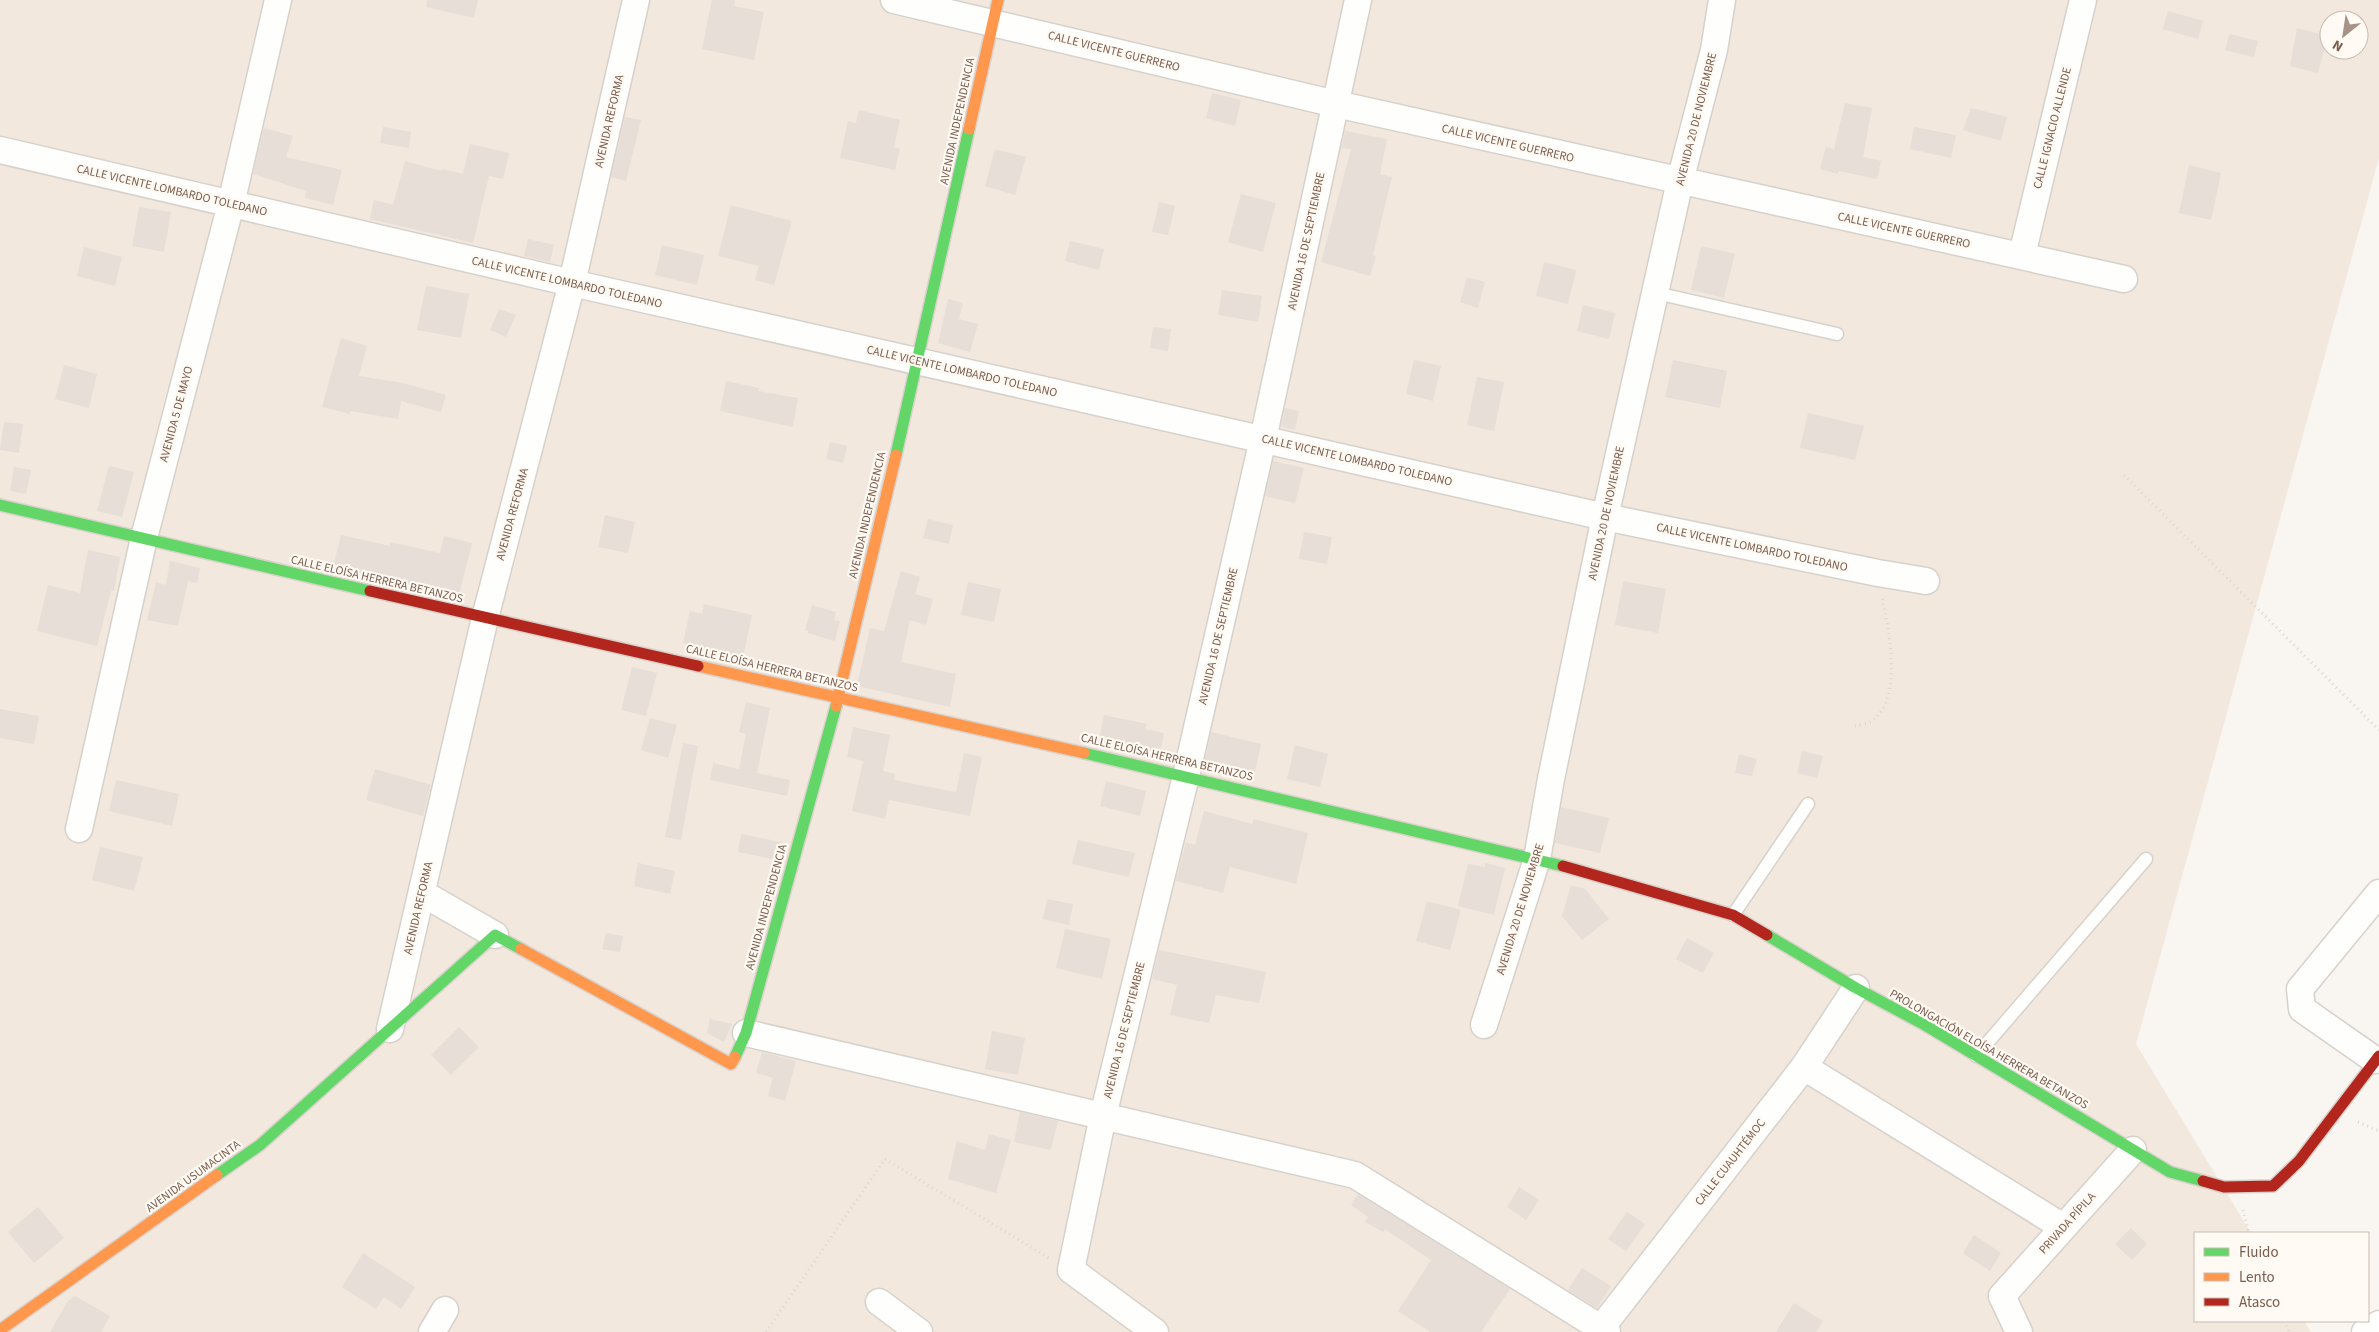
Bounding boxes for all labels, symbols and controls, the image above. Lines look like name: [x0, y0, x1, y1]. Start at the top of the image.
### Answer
north arrow: [2319, 10, 2369, 60]
street label: CALLE VICENTE GUERRERO: [1046, 27, 1182, 76]
text: N: [2329, 34, 2347, 56]
street label: AVENIDA 20 DE NOVIEMBRE: [1672, 51, 1721, 187]
street label: AVENIDA INDEPENDENCIA: [936, 56, 979, 186]
street label: CALLE IGNACIO ALLENDE: [2029, 66, 2076, 191]
street label: AVENIDA REFORMA: [591, 72, 629, 169]
street label: CALLE VICENTE GUERRERO: [1440, 120, 1576, 167]
street label: CALLE VICENTE LOMBARDO TOLEDANO: [75, 160, 269, 221]
street label: AVENIDA 16 DE SEPTIEMBRE: [1284, 171, 1329, 312]
street label: CALLE VICENTE GUERRERO: [1836, 208, 1972, 253]
street label: CALLE VICENTE LOMBARDO TOLEDANO: [470, 252, 664, 313]
street label: CALLE VICENTE LOMBARDO TOLEDANO: [865, 341, 1059, 402]
street label: AVENIDA 5 DE MAYO: [155, 364, 198, 464]
street label: CALLE VICENTE LOMBARDO TOLEDANO: [1260, 430, 1454, 491]
street label: AVENIDA 20 DE NOVIEMBRE: [1584, 445, 1629, 582]
street label: AVENIDA INDEPENDENCIA: [845, 450, 890, 580]
street label: AVENIDA REFORMA: [492, 466, 533, 562]
street label: CALLE VICENTE LOMBARDO TOLEDANO: [1655, 519, 1849, 576]
street label: CALLE ELOÍSA HERRERA BETANZOS: [289, 551, 465, 608]
street label: AVENIDA 16 DE SEPTIEMBRE: [1194, 566, 1243, 706]
street label: CALLE ELOÍSA HERRERA BETANZOS: [684, 640, 860, 697]
street label: CALLE ELOÍSA HERRERA BETANZOS: [1079, 729, 1255, 786]
street label: AVENIDA 20 DE NOVIEMBRE: [1492, 841, 1549, 977]
street label: AVENIDA INDEPENDENCIA: [742, 842, 792, 972]
street label: AVENIDA REFORMA: [400, 859, 438, 956]
street label: AVENIDA 16 DE SEPTIEMBRE: [1099, 960, 1150, 1100]
street label: PROLONGACIÓN ELOÍSA HERRERA BETANZOS: [1886, 985, 2091, 1114]
street label: CALLE CUAUHTÉMOC: [1691, 1115, 1770, 1209]
street label: AVENIDA USUMACINTA: [143, 1136, 244, 1217]
street label: PRIVADA PÍPILA: [2035, 1188, 2100, 1258]
legend: [2194, 1232, 2369, 1322]
text: Fluido: [2239, 1242, 2279, 1263]
text: Lento: [2239, 1267, 2275, 1288]
text: Atasco: [2239, 1292, 2280, 1313]

